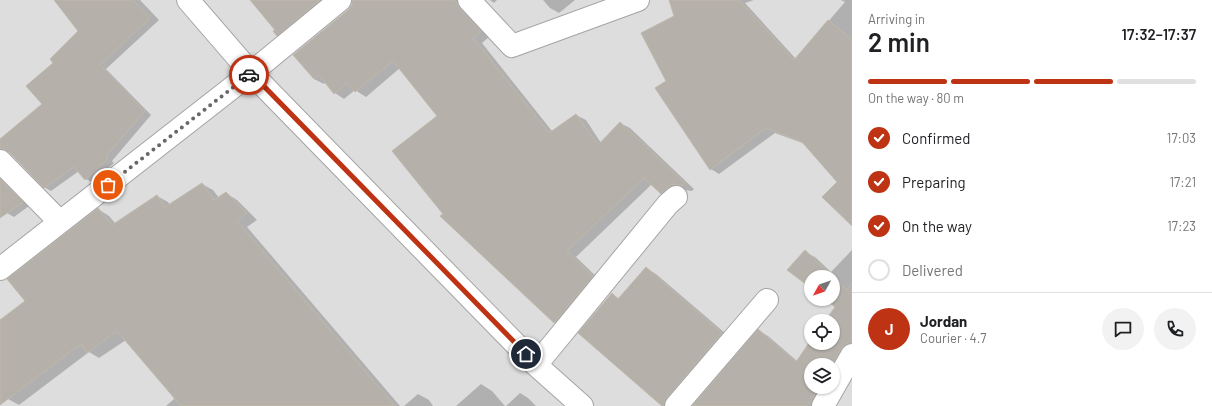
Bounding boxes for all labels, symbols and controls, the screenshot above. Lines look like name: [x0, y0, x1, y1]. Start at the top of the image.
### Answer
text: Arriving in: [868, 11, 925, 27]
text: 17:32–17:37: [1122, 25, 1196, 43]
text: 2 min: [868, 26, 930, 57]
courier: [229, 55, 269, 95]
icon: car: [238, 64, 260, 86]
text: On the way · 80 m: [868, 90, 964, 106]
icon: check: [868, 127, 890, 149]
text: Confirmed: [902, 129, 970, 147]
text: 17:03: [1167, 130, 1196, 146]
pin: [91, 168, 125, 202]
icon: check: [868, 171, 890, 193]
text: Preparing: [902, 173, 966, 191]
icon: bag: [97, 174, 119, 196]
text: 17:21: [1170, 174, 1196, 190]
icon: check: [868, 215, 890, 237]
text: On the way: [902, 217, 972, 235]
text: 17:23: [1167, 218, 1196, 234]
text: Delivered: [902, 261, 963, 279]
north arrow: [804, 270, 840, 306]
map controls: [804, 270, 840, 394]
button: chat: [1102, 308, 1144, 350]
button: phone: [1154, 308, 1196, 350]
text: Jordan: [920, 312, 967, 330]
button: locate: [804, 314, 840, 350]
text: J: [885, 320, 893, 338]
text: Courier · 4.7: [920, 330, 987, 346]
pin: [509, 337, 543, 371]
icon: home: [515, 343, 537, 365]
button: layers: [804, 358, 840, 394]

